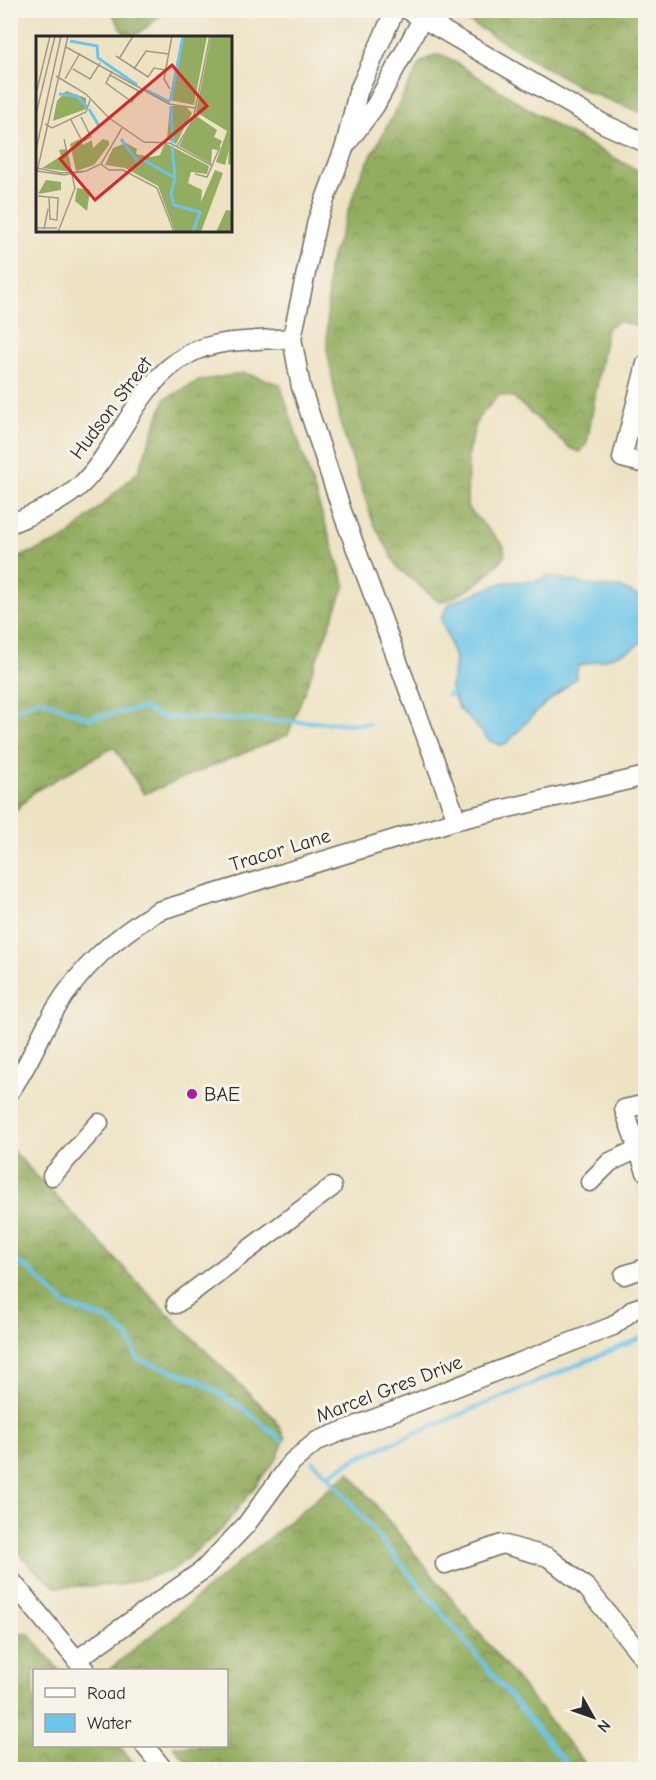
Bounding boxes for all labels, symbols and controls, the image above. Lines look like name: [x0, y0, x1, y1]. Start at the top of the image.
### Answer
inset map: [36, 36, 232, 232]
street label: Hudson Street: [65, 351, 158, 464]
street label: Tracor Lane: [227, 824, 333, 876]
place label: BAE: [204, 1083, 240, 1106]
marker: BAE: [185, 1087, 199, 1101]
street label: Marcel Gres Drive: [312, 1350, 466, 1428]
legend: [33, 1669, 228, 1747]
text: Road: [87, 1683, 126, 1704]
north arrow: [563, 1687, 623, 1747]
text: Water: [87, 1713, 132, 1734]
text: N: [593, 1716, 614, 1736]

